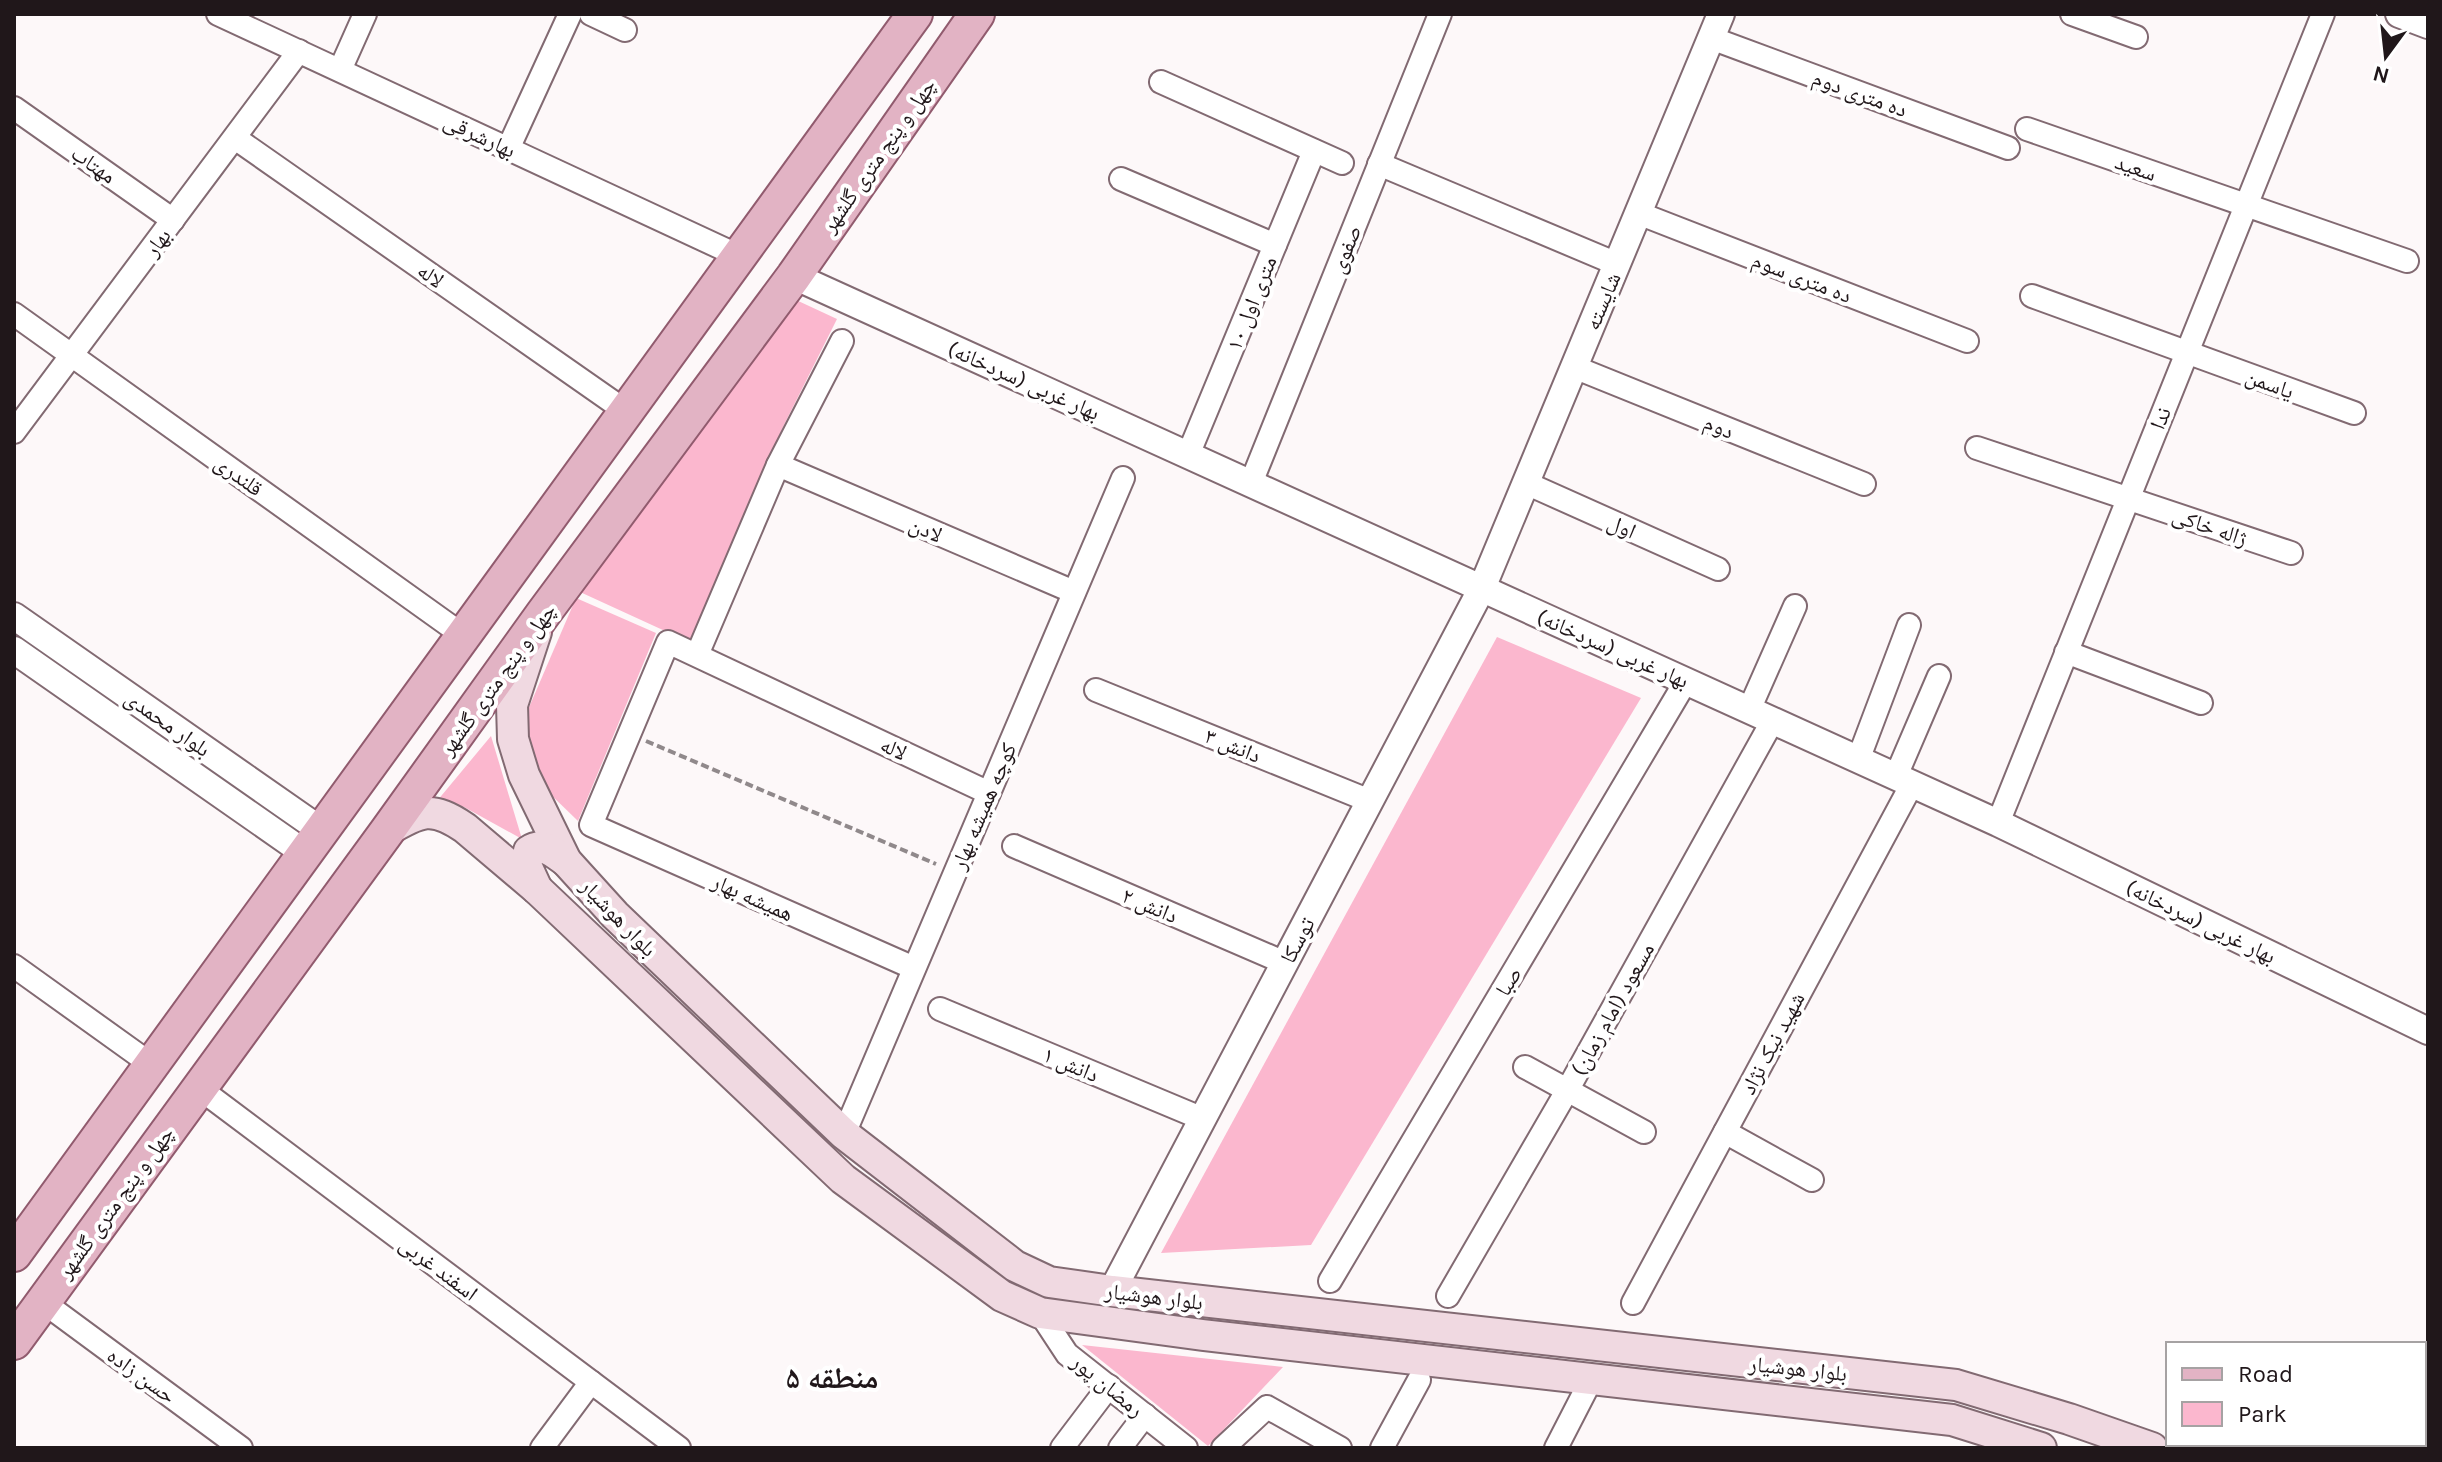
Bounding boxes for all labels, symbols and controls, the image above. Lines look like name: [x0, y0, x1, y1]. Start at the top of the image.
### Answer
north arrow: [2346, 16, 2426, 96]
text: N: [2370, 60, 2392, 89]
street label: ده متری دوم: [1808, 65, 1911, 124]
street label: چهل و پنج متری گلشهر: [815, 74, 942, 238]
street label: بهارشرقی: [440, 108, 520, 164]
street label: مهتاب: [66, 140, 121, 189]
street label: سعید: [2112, 149, 2160, 187]
street label: صفوی: [1325, 221, 1367, 277]
street label: بهار: [138, 223, 177, 263]
street label: ده متری سوم: [1748, 247, 1855, 310]
street label: ۱۰ متری اول: [1221, 252, 1283, 354]
street label: لاله: [412, 258, 449, 294]
street label: شایسته: [1579, 269, 1627, 334]
street label: بهار غربی (سردخانه): [943, 336, 1104, 426]
street label: یاسمن: [2242, 363, 2298, 405]
street label: ندا: [2145, 403, 2177, 433]
street label: دوم: [1699, 409, 1737, 446]
street label: قلندری: [209, 450, 268, 502]
street label: ژاله خاکی: [2169, 502, 2250, 552]
street label: اول: [1603, 509, 1640, 545]
street label: لادن: [905, 511, 946, 548]
street label: چهل و پنج متری گلشهر: [433, 598, 562, 762]
street label: بهار غربی (سردخانه): [1532, 604, 1693, 694]
street label: بلوار محمدی: [120, 685, 215, 763]
street label: دانش ۳: [1201, 723, 1264, 769]
street label: لاله: [876, 732, 911, 766]
street label: کوچه همیشه بهار: [945, 739, 1022, 875]
street label: همیشه بهار: [707, 868, 797, 927]
street label: بلوار هوشیار: [574, 872, 662, 962]
street label: بهار غربی (سردخانه): [2121, 874, 2280, 969]
street label: دانش ۲: [1118, 883, 1181, 929]
street label: توسکا: [1275, 913, 1321, 968]
street label: مسعود (امام زمان): [1566, 939, 1661, 1081]
street label: صبا: [1490, 962, 1528, 1001]
street label: شهید نیک نژاد: [1735, 988, 1811, 1099]
street label: دانش ۱: [1039, 1042, 1102, 1088]
street label: چهل و پنج متری گلشهر: [51, 1121, 180, 1285]
street label: اسفند غربی: [394, 1231, 483, 1307]
street label: بلوار هوشیار: [1102, 1278, 1204, 1316]
street label: حسن زاده: [102, 1342, 181, 1409]
legend: [2166, 1342, 2426, 1446]
street label: رمضان پور: [1065, 1348, 1149, 1423]
street label: بلوار هوشیار: [1746, 1351, 1848, 1387]
district label: منطقه ۵: [786, 1360, 878, 1396]
text: Road: [2238, 1360, 2293, 1388]
text: Park: [2238, 1400, 2287, 1428]

